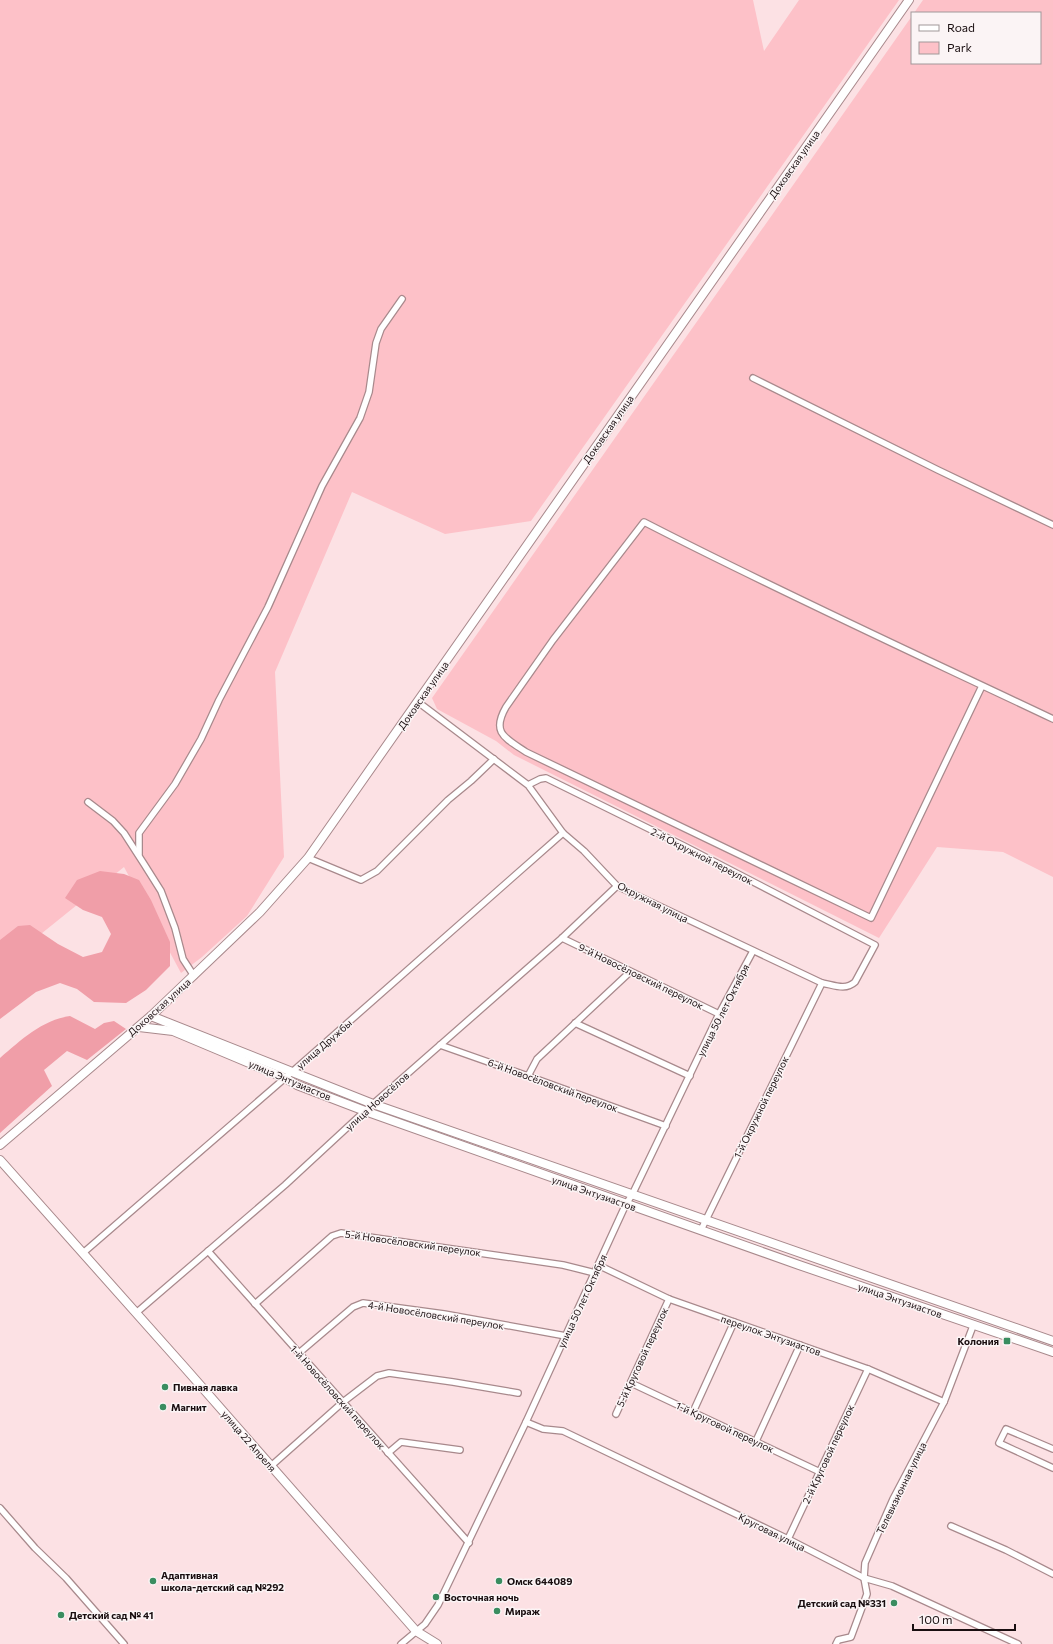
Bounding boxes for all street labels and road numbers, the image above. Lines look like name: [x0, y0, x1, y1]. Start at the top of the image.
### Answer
street label: Доковская улица: [766, 128, 822, 200]
street label: Доковская улица: [580, 393, 636, 465]
street label: Доковская улица: [395, 659, 451, 731]
street label: 2-й Окружной переулок: [649, 825, 756, 887]
street label: Окружная улица: [616, 879, 690, 925]
street label: 9-й Новосёловский переулок: [577, 940, 706, 1012]
street label: улица 50 лет Октября: [695, 962, 751, 1058]
street label: Доковская улица: [125, 976, 193, 1038]
street label: улица Дружбы: [294, 1017, 354, 1071]
street label: 1-й Окружной переулок: [731, 1054, 791, 1160]
street label: 6-й Новосёловский переулок: [486, 1056, 620, 1114]
street label: улица Энтузиастов: [247, 1057, 333, 1103]
street label: улица Новосёлов: [343, 1069, 411, 1133]
street label: улица Энтузиастов: [550, 1173, 638, 1213]
street label: 5-й Новосёловский переулок: [344, 1228, 482, 1259]
street label: улица 50 лет Октября: [555, 1252, 609, 1350]
street label: улица Энтузиастов: [856, 1280, 944, 1320]
street label: 4-й Новосёловский переулок: [367, 1298, 505, 1332]
street label: 5-й Круговой переулок: [614, 1305, 671, 1409]
street label: переулок Энтузиастов: [719, 1312, 823, 1358]
street label: 1-й Новосёловский переулок: [288, 1343, 388, 1452]
street label: 1-й Круговой переулок: [674, 1399, 777, 1455]
street label: 2-й Круговой переулок: [800, 1402, 857, 1506]
street label: улица 22 Апреля: [219, 1408, 279, 1474]
street label: Телевизионная улица: [874, 1440, 928, 1536]
street label: Круговая улица: [737, 1511, 807, 1553]

